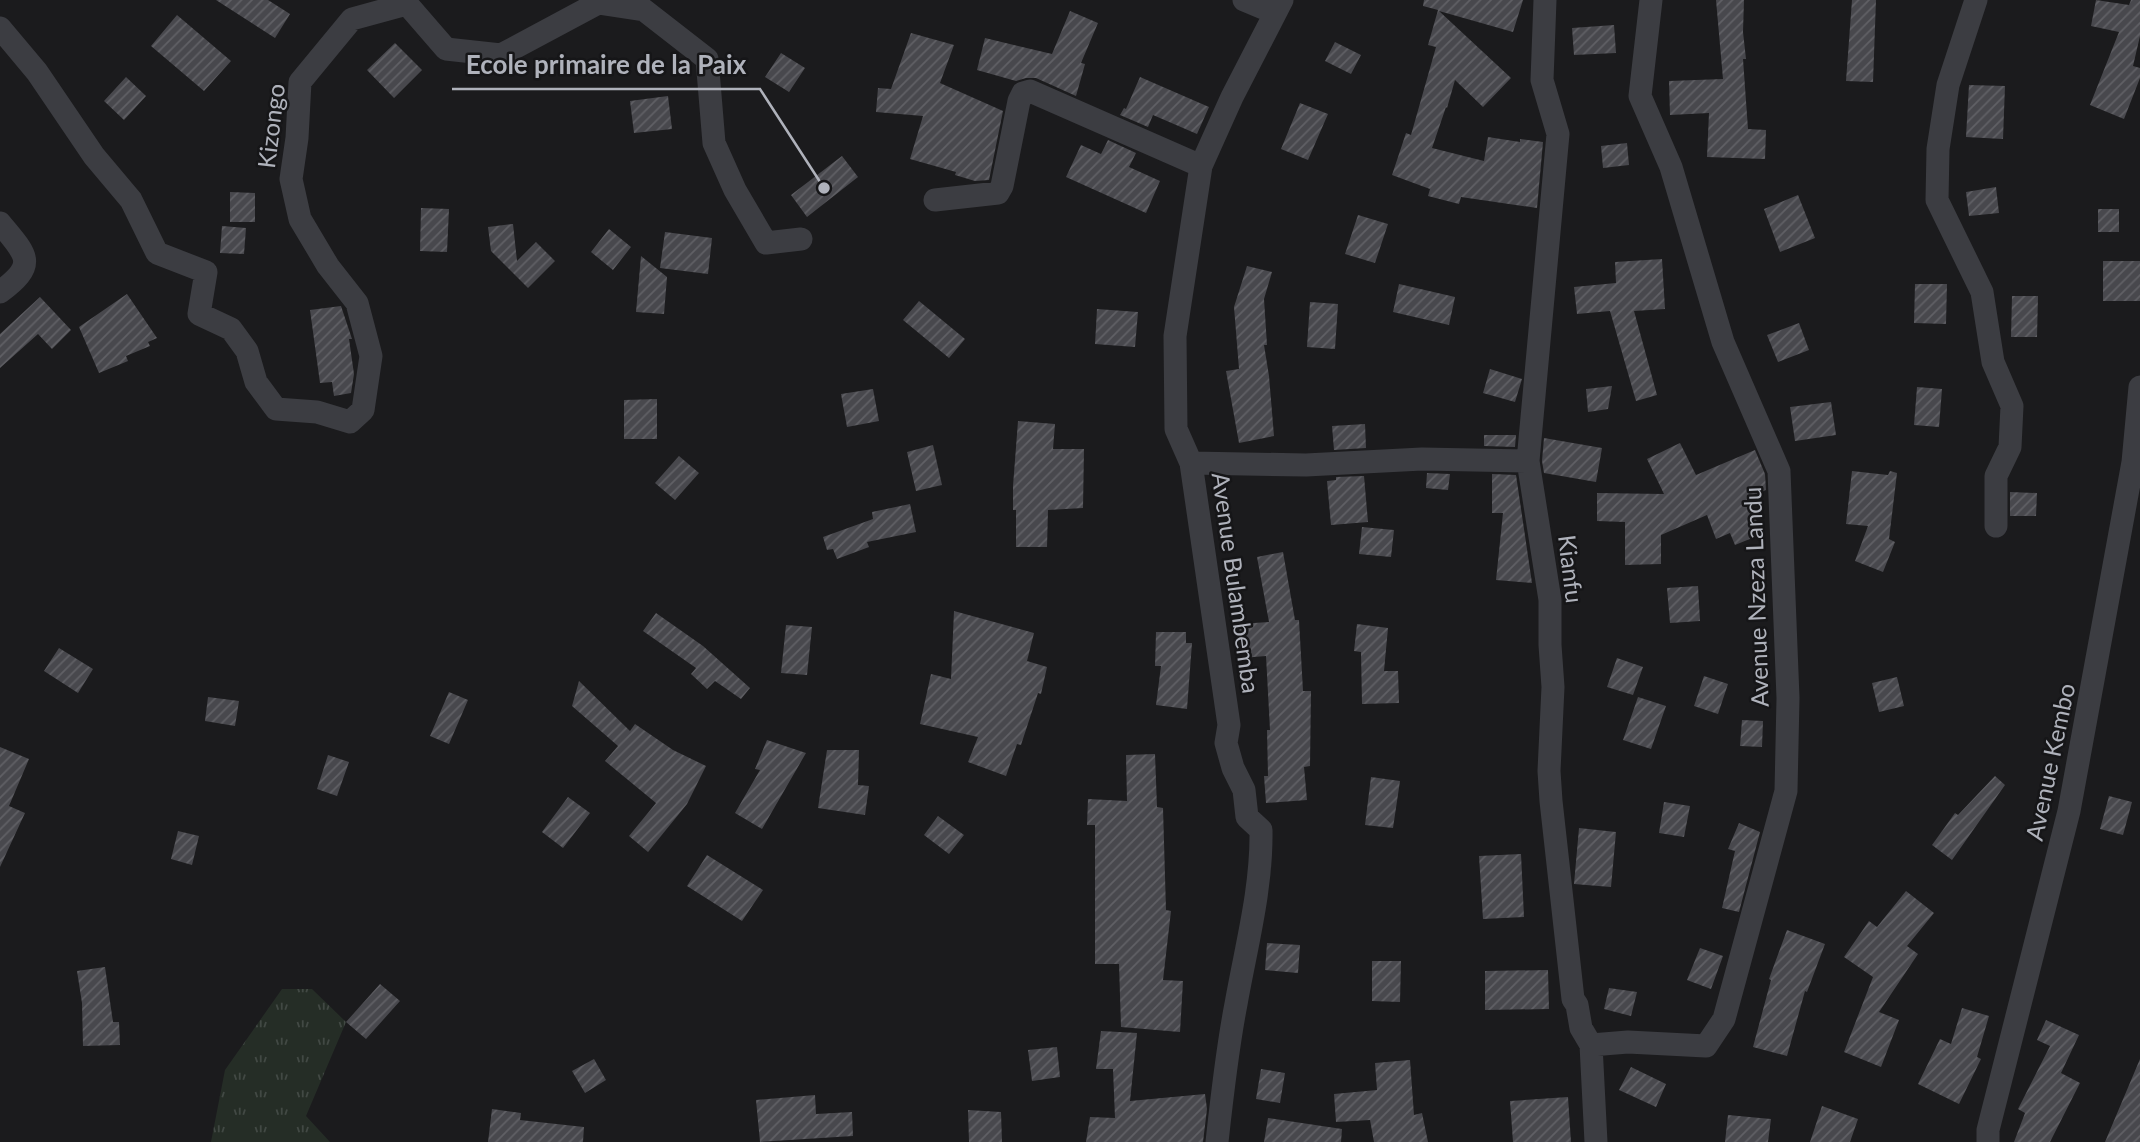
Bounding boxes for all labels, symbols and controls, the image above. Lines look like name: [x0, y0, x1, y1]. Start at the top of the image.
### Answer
callout: Ecole primaire de la Paix: [452, 42, 760, 89]
text: Ecole primaire de la Paix: [466, 48, 747, 80]
street label: Kizongo: [251, 82, 290, 170]
street label: Avenue Bulambemba: [1207, 470, 1266, 695]
street label: Avenue Nzeza Landu: [1737, 486, 1774, 708]
street label: Kianfu: [1553, 533, 1590, 605]
street label: Avenue Kembo: [2019, 680, 2080, 843]

